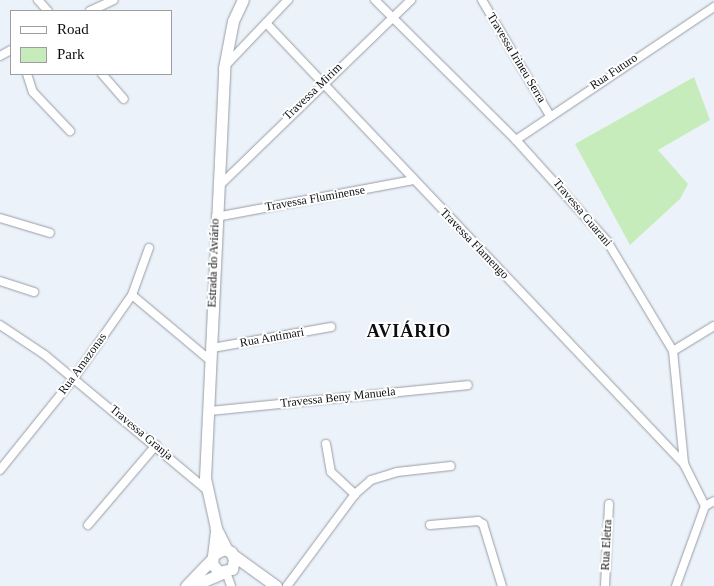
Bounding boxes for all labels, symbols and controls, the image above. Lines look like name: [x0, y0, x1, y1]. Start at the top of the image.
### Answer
legend: [10, 10, 172, 75]
street label: Travessa Irineu Serra: [484, 10, 548, 106]
text: Road: [57, 21, 89, 37]
text: Park: [57, 46, 85, 62]
street label: Rua Futuro: [587, 51, 641, 93]
street label: Travessa Mirim: [281, 60, 345, 124]
street label: Travessa Guarani: [550, 176, 614, 250]
street label: Travessa Fluminense: [264, 183, 366, 215]
street label: Travessa Flamengo: [436, 205, 512, 283]
street label: Estrada do Aviário: [205, 218, 223, 308]
district label: AVIÁRIO: [366, 320, 452, 342]
street label: Rua Antimari: [238, 325, 306, 351]
street label: Rua Amazonas: [56, 330, 110, 398]
street label: Travessa Beny Manuela: [280, 385, 396, 411]
street label: Travessa Granja: [107, 402, 175, 464]
street label: Rua Eletra: [598, 519, 616, 571]

